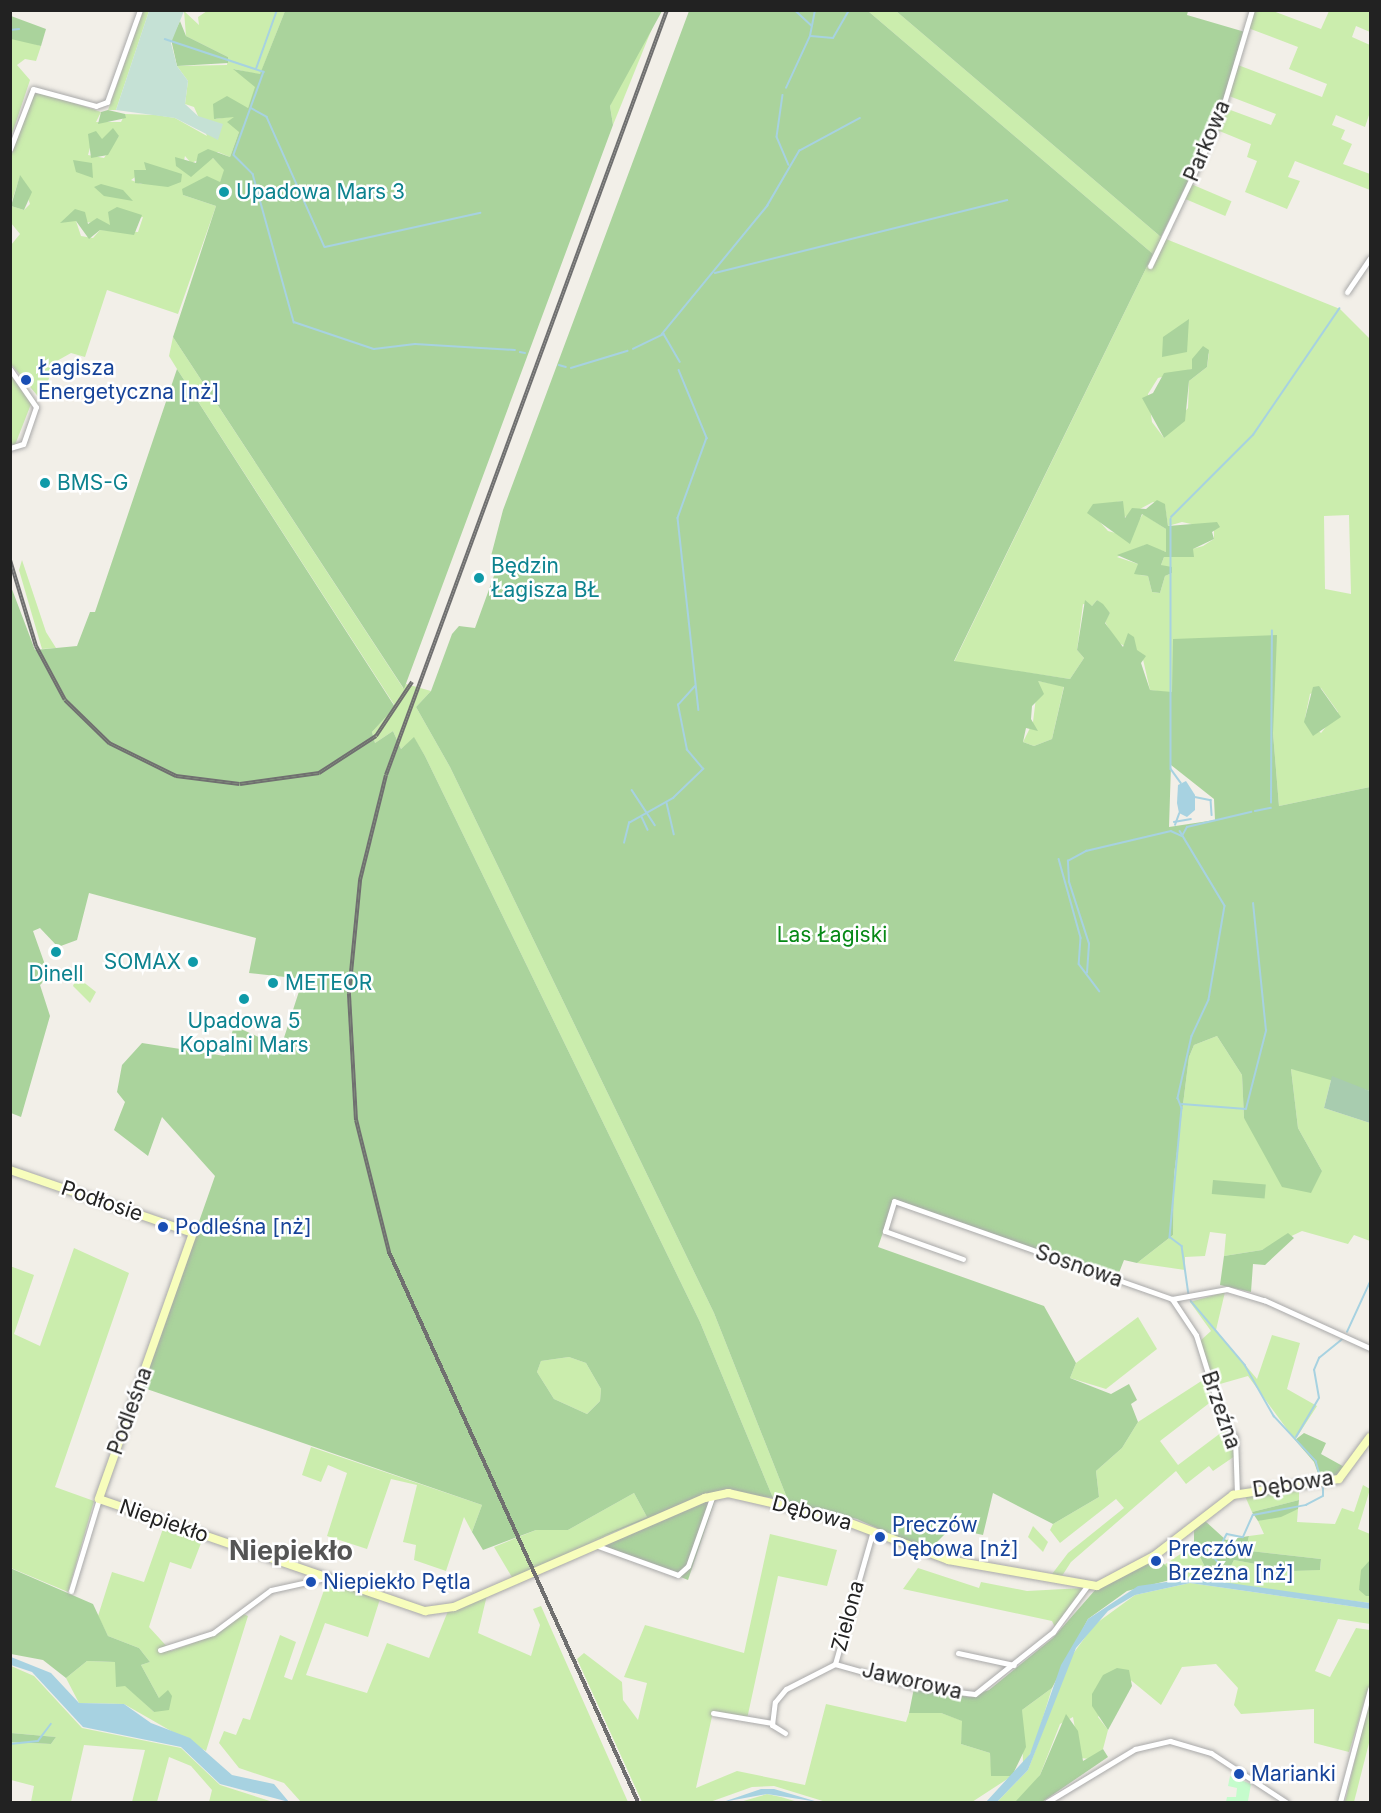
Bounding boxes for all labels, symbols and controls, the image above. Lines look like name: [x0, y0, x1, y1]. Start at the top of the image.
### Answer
street label: Parkowa: [1179, 97, 1235, 185]
place label: Upadowa Mars 3: [236, 179, 405, 205]
marker: Upadowa Mars 3: [217, 185, 231, 199]
place label: Łagisza Energetyczna [nż]: [38, 355, 219, 405]
marker: Łagisza Energetyczna [nż]: [19, 373, 33, 387]
place label: BMS-G: [57, 470, 129, 496]
marker: BMS-G: [38, 476, 52, 490]
place label: Będzin Łagisza BŁ: [491, 553, 600, 603]
marker: Będzin Łagisza BŁ: [472, 571, 486, 585]
park label: Las Łagiski: [777, 922, 887, 948]
marker: Dinell: [49, 945, 63, 959]
place label: SOMAX: [104, 949, 181, 975]
marker: SOMAX: [186, 955, 200, 969]
place label: Dinell: [28, 961, 84, 987]
place label: METEOR: [285, 970, 372, 996]
marker: METEOR: [266, 976, 280, 990]
marker: Upadowa 5 Kopalni Mars: [237, 992, 251, 1006]
place label: Upadowa 5 Kopalni Mars: [180, 1008, 308, 1058]
street label: Podłosie: [58, 1175, 146, 1227]
place label: Podleśna [nż]: [175, 1214, 312, 1240]
marker: Podleśna [nż]: [156, 1220, 170, 1234]
street label: Sosnowa: [1032, 1239, 1126, 1293]
street label: Podleśna: [103, 1364, 157, 1458]
street label: Brzeźna: [1196, 1368, 1246, 1452]
street label: Dębowa: [1251, 1465, 1335, 1503]
street label: Dębowa: [769, 1490, 855, 1536]
street label: Niepiekło: [116, 1494, 212, 1548]
place label: Preczów Dębowa [nż]: [892, 1512, 1019, 1562]
marker: Preczów Dębowa [nż]: [873, 1530, 887, 1544]
district label: Niepiekło: [229, 1535, 353, 1567]
place label: Preczów Brzeźna [nż]: [1168, 1536, 1294, 1586]
marker: Preczów Brzeźna [nż]: [1149, 1554, 1163, 1568]
place label: Niepiekło Pętla: [323, 1569, 471, 1595]
marker: Niepiekło Pętla: [304, 1575, 318, 1589]
street label: Zielona: [826, 1578, 870, 1654]
street label: Jaworowa: [860, 1657, 964, 1705]
place label: Marianki: [1251, 1761, 1336, 1787]
marker: Marianki: [1232, 1767, 1246, 1781]

